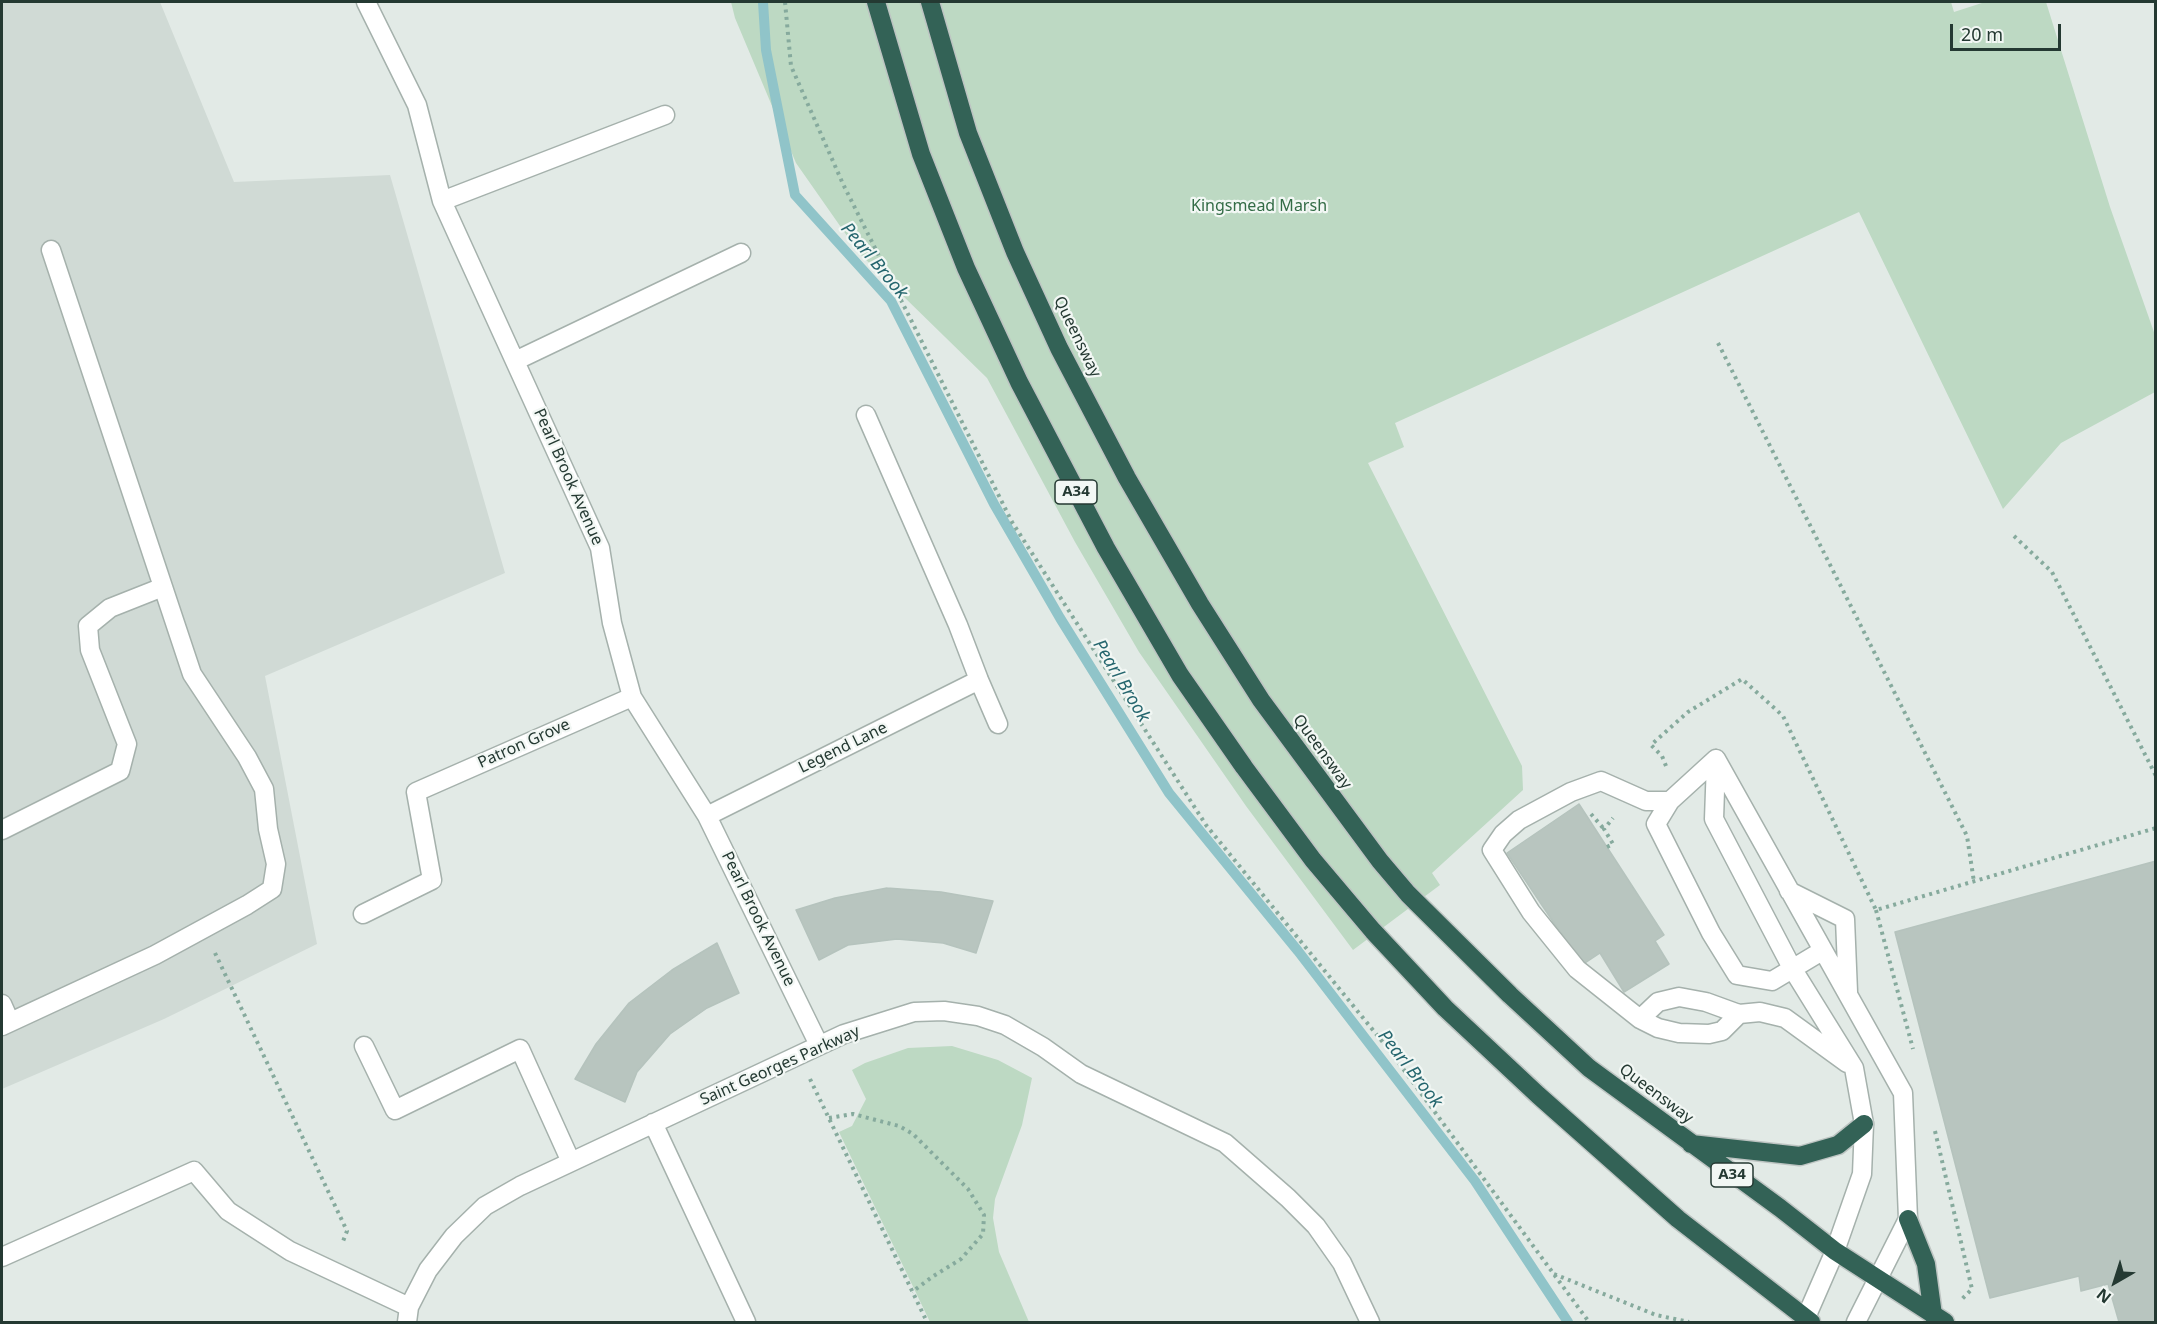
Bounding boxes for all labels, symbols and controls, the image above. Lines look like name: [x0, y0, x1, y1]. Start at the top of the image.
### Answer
scale bar: [1953, 12, 2064, 50]
text: 20 m: [1961, 22, 2003, 46]
park label: Kingsmead Marsh: [1191, 196, 1327, 216]
water label: Pearl Brook: [836, 219, 912, 303]
street label: Queensway: [1049, 293, 1105, 381]
street label: Pearl Brook Avenue: [529, 406, 607, 548]
road number: A34: [1055, 480, 1097, 504]
water label: Pearl Brook: [1088, 636, 1154, 726]
street label: Queensway: [1288, 711, 1356, 793]
street label: Patron Grove: [475, 715, 573, 773]
street label: Legend Lane: [795, 718, 891, 778]
street label: Pearl Brook Avenue: [717, 849, 799, 989]
street label: Saint Georges Parkway: [697, 1022, 863, 1110]
water label: Pearl Brook: [1373, 1026, 1447, 1112]
street label: Queensway: [1615, 1060, 1697, 1128]
road number: A34: [1711, 1163, 1753, 1187]
north arrow: [2085, 1252, 2145, 1312]
text: N: [2092, 1283, 2116, 1309]

